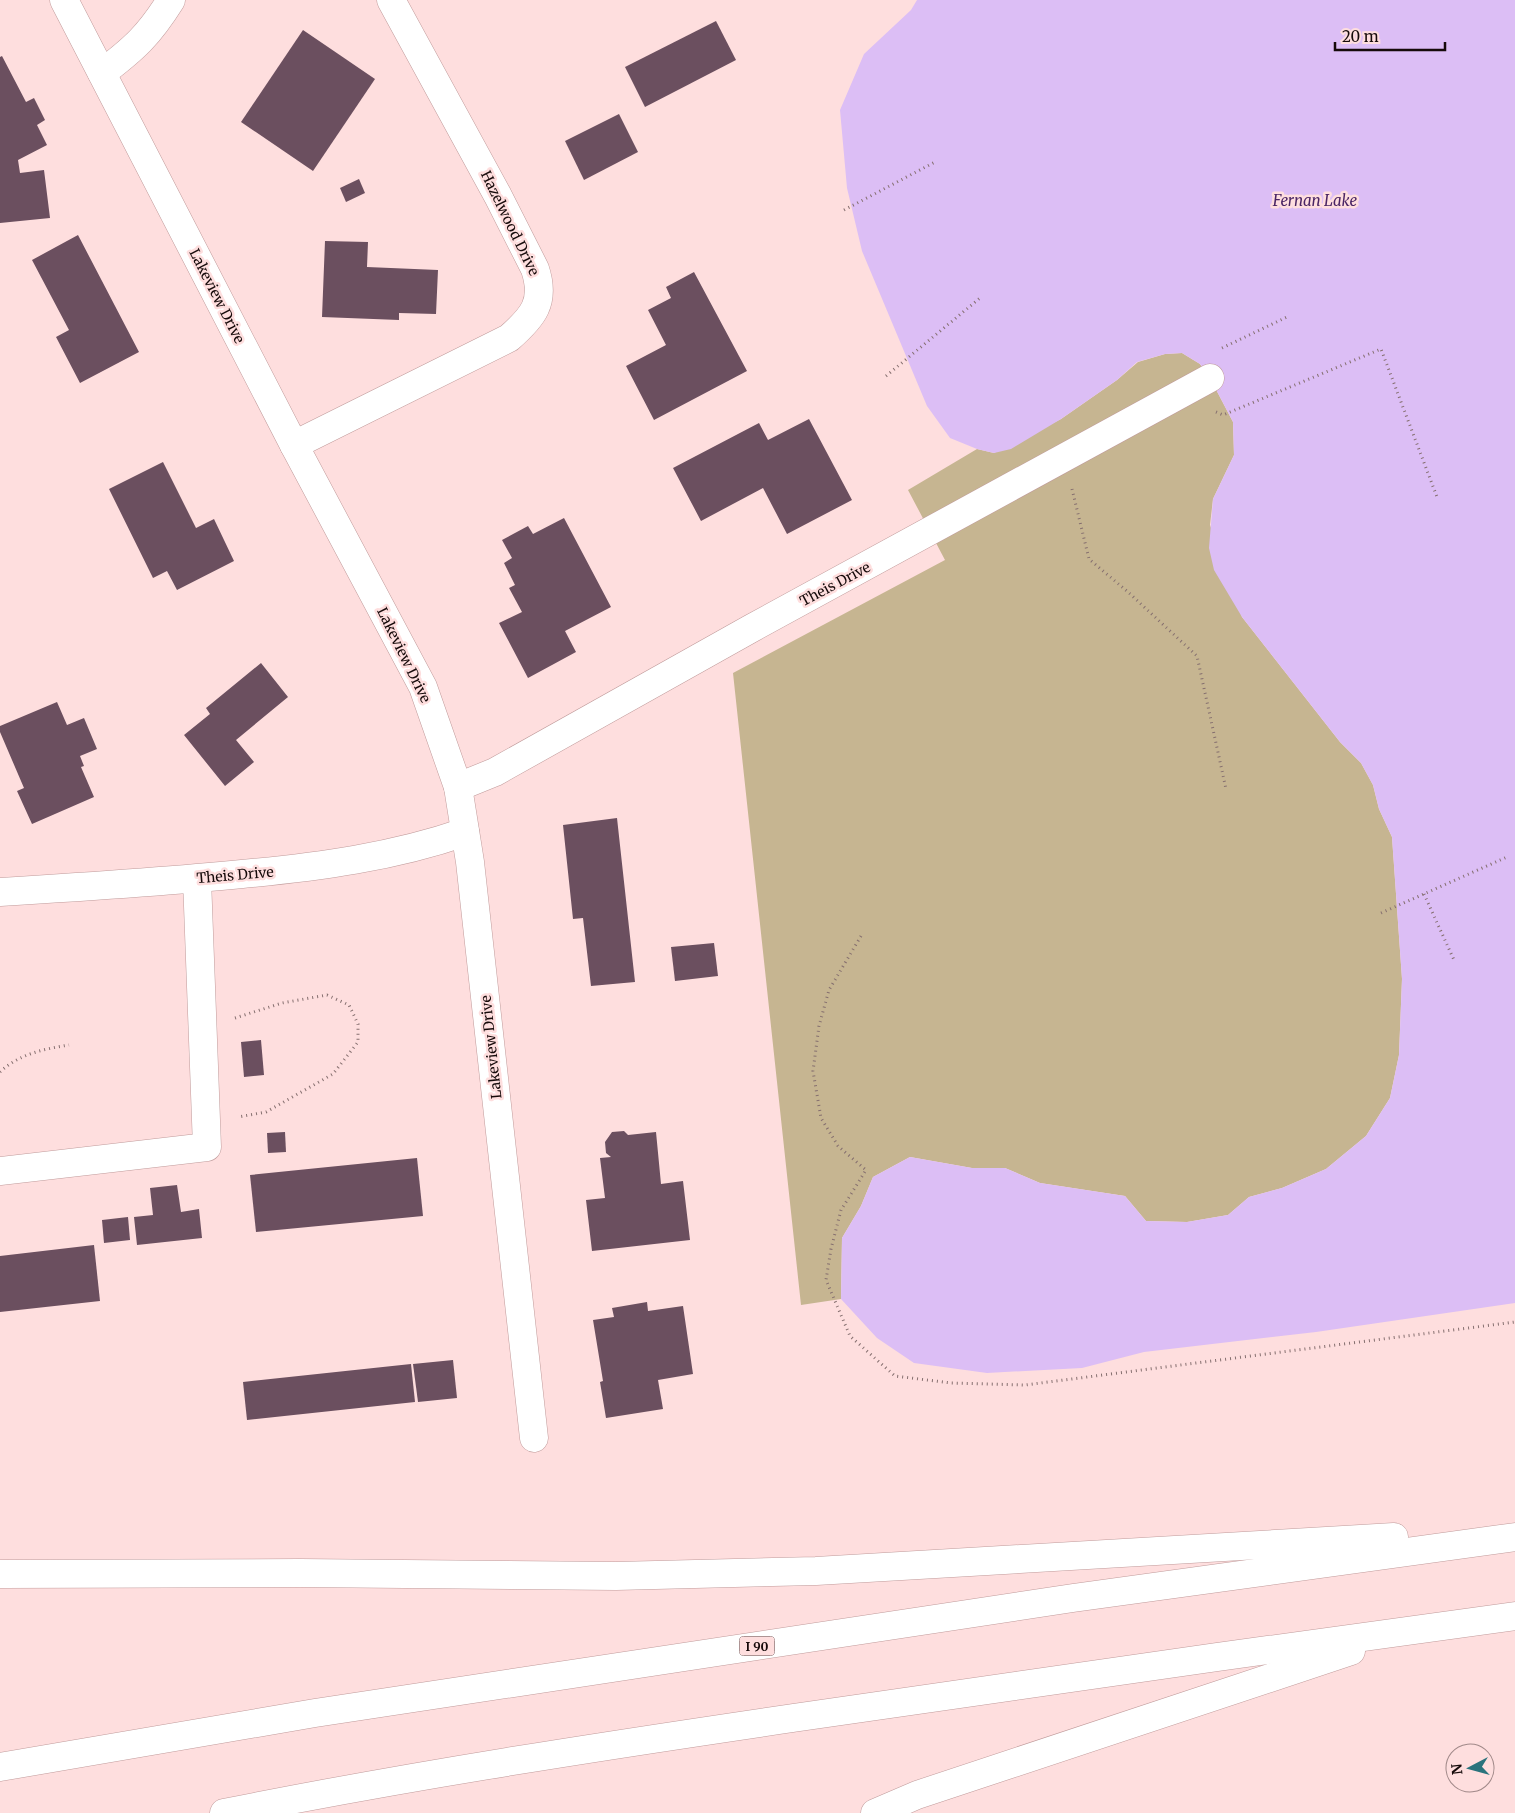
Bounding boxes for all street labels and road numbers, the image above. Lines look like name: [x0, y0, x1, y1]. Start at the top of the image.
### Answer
street label: Hazelwood Drive: [477, 168, 543, 278]
street label: Lakeview Drive: [185, 246, 249, 346]
street label: Theis Drive: [797, 558, 873, 610]
street label: Lakeview Drive: [373, 604, 435, 706]
street label: Theis Drive: [196, 863, 274, 887]
street label: Lakeview Drive: [477, 994, 505, 1100]
road number: I 90: [740, 1636, 774, 1655]

